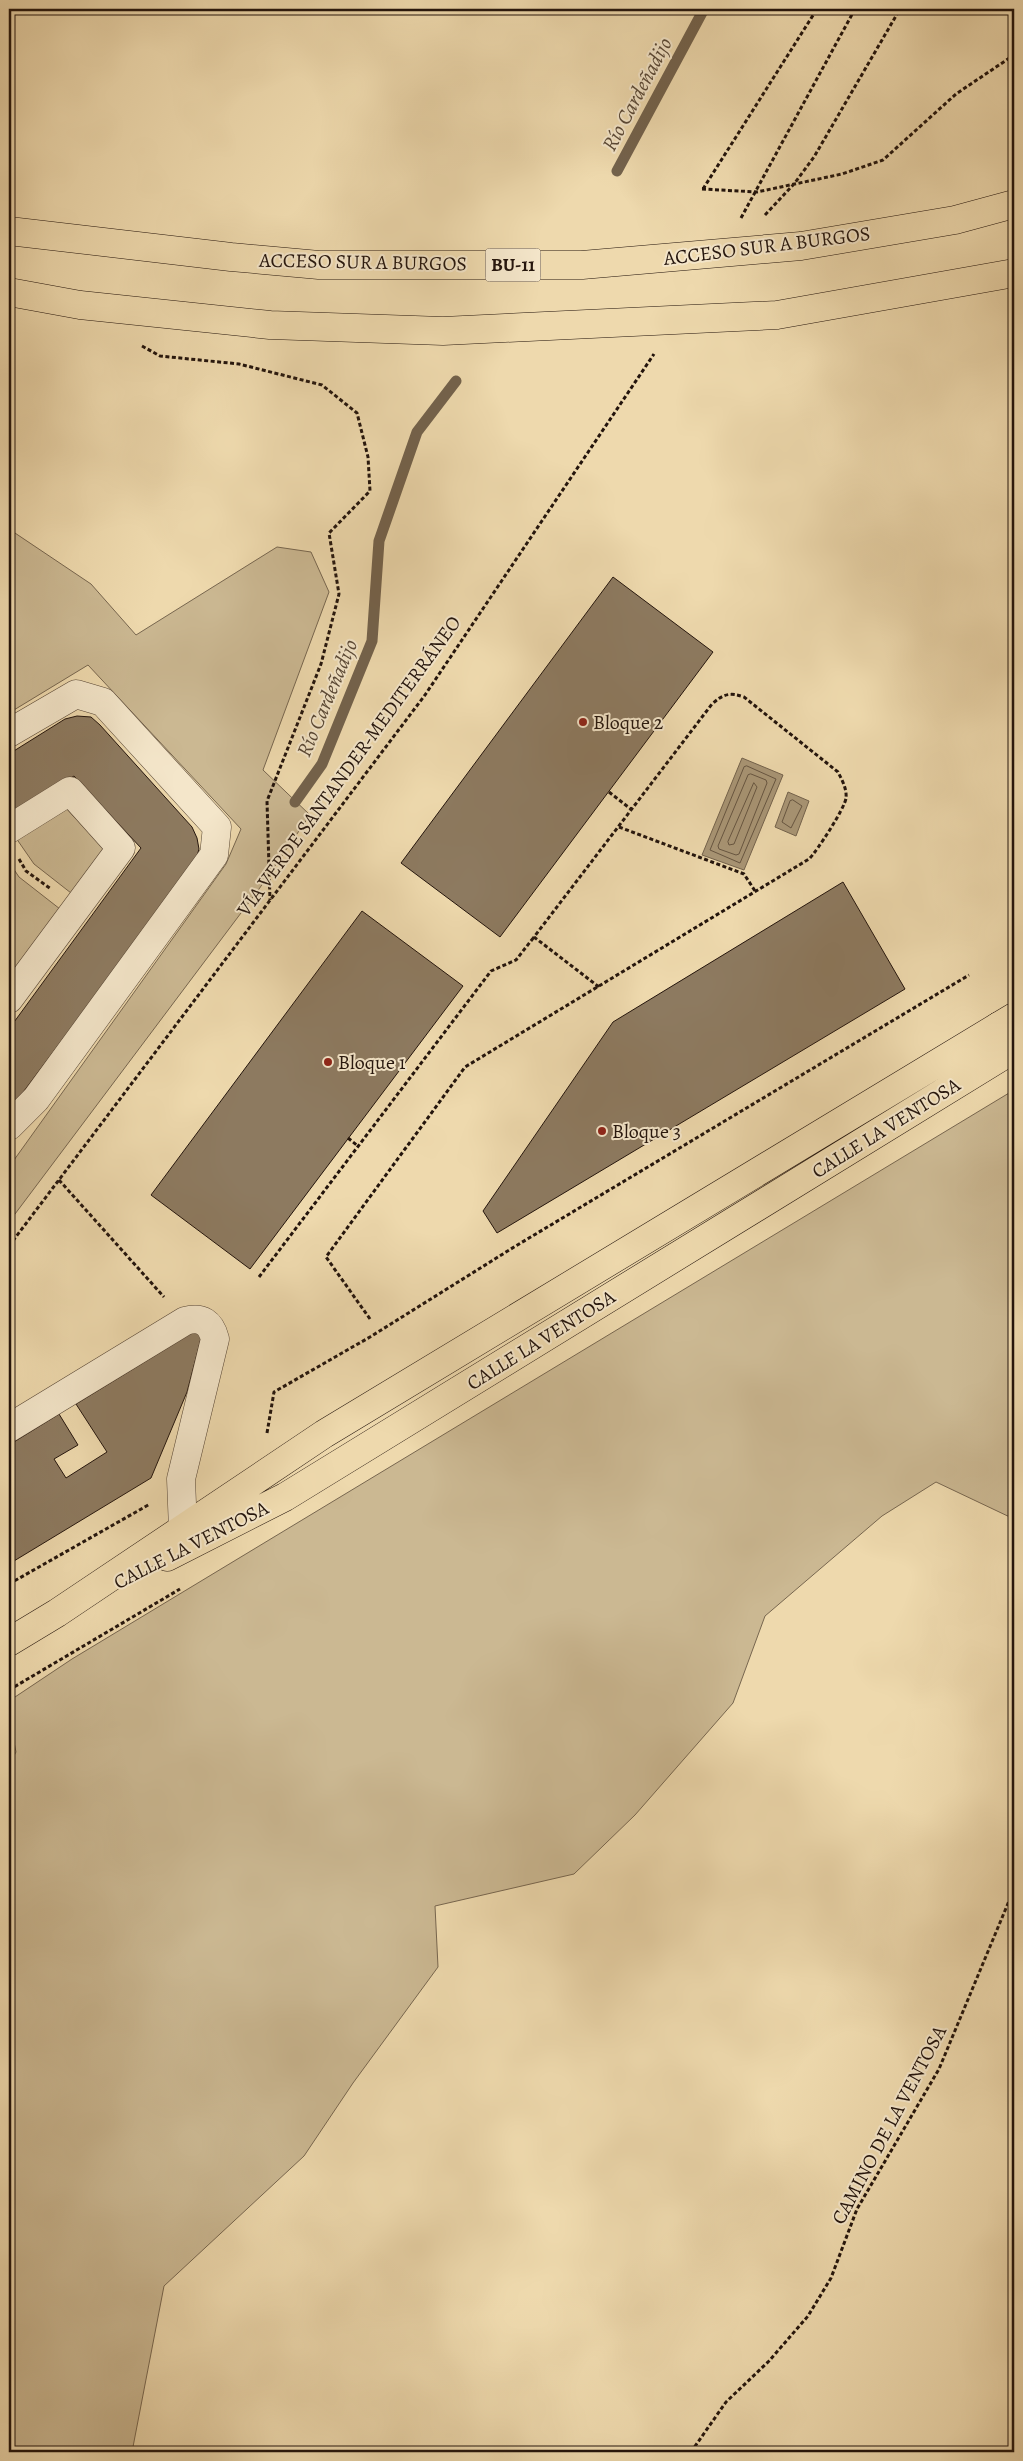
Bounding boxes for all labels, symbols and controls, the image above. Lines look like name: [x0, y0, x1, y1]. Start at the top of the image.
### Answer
water label: Río Cardeñadijo: [595, 32, 679, 156]
street label: ACCESO SUR A BURGOS: [661, 220, 872, 272]
street label: ACCESO SUR A BURGOS: [258, 247, 467, 277]
road number: BU-11: [486, 248, 540, 282]
street label: VÍA VERDE SANTANDER-MEDITERRÁNEO: [230, 610, 467, 923]
water label: Río Cardeñadijo: [290, 635, 364, 761]
place label: Bloque 2: [593, 709, 664, 736]
marker: Bloque 2: [577, 716, 589, 728]
place label: Bloque 1: [338, 1049, 406, 1076]
marker: Bloque 1: [322, 1056, 334, 1068]
street label: CALLE LA VENTOSA: [807, 1071, 966, 1185]
place label: Bloque 3: [612, 1118, 681, 1145]
marker: Bloque 3: [596, 1125, 608, 1137]
street label: CALLE LA VENTOSA: [462, 1283, 621, 1397]
street label: CALLE LA VENTOSA: [109, 1494, 273, 1596]
street label: CAMINO DE LA VENTOSA: [825, 2021, 953, 2229]

